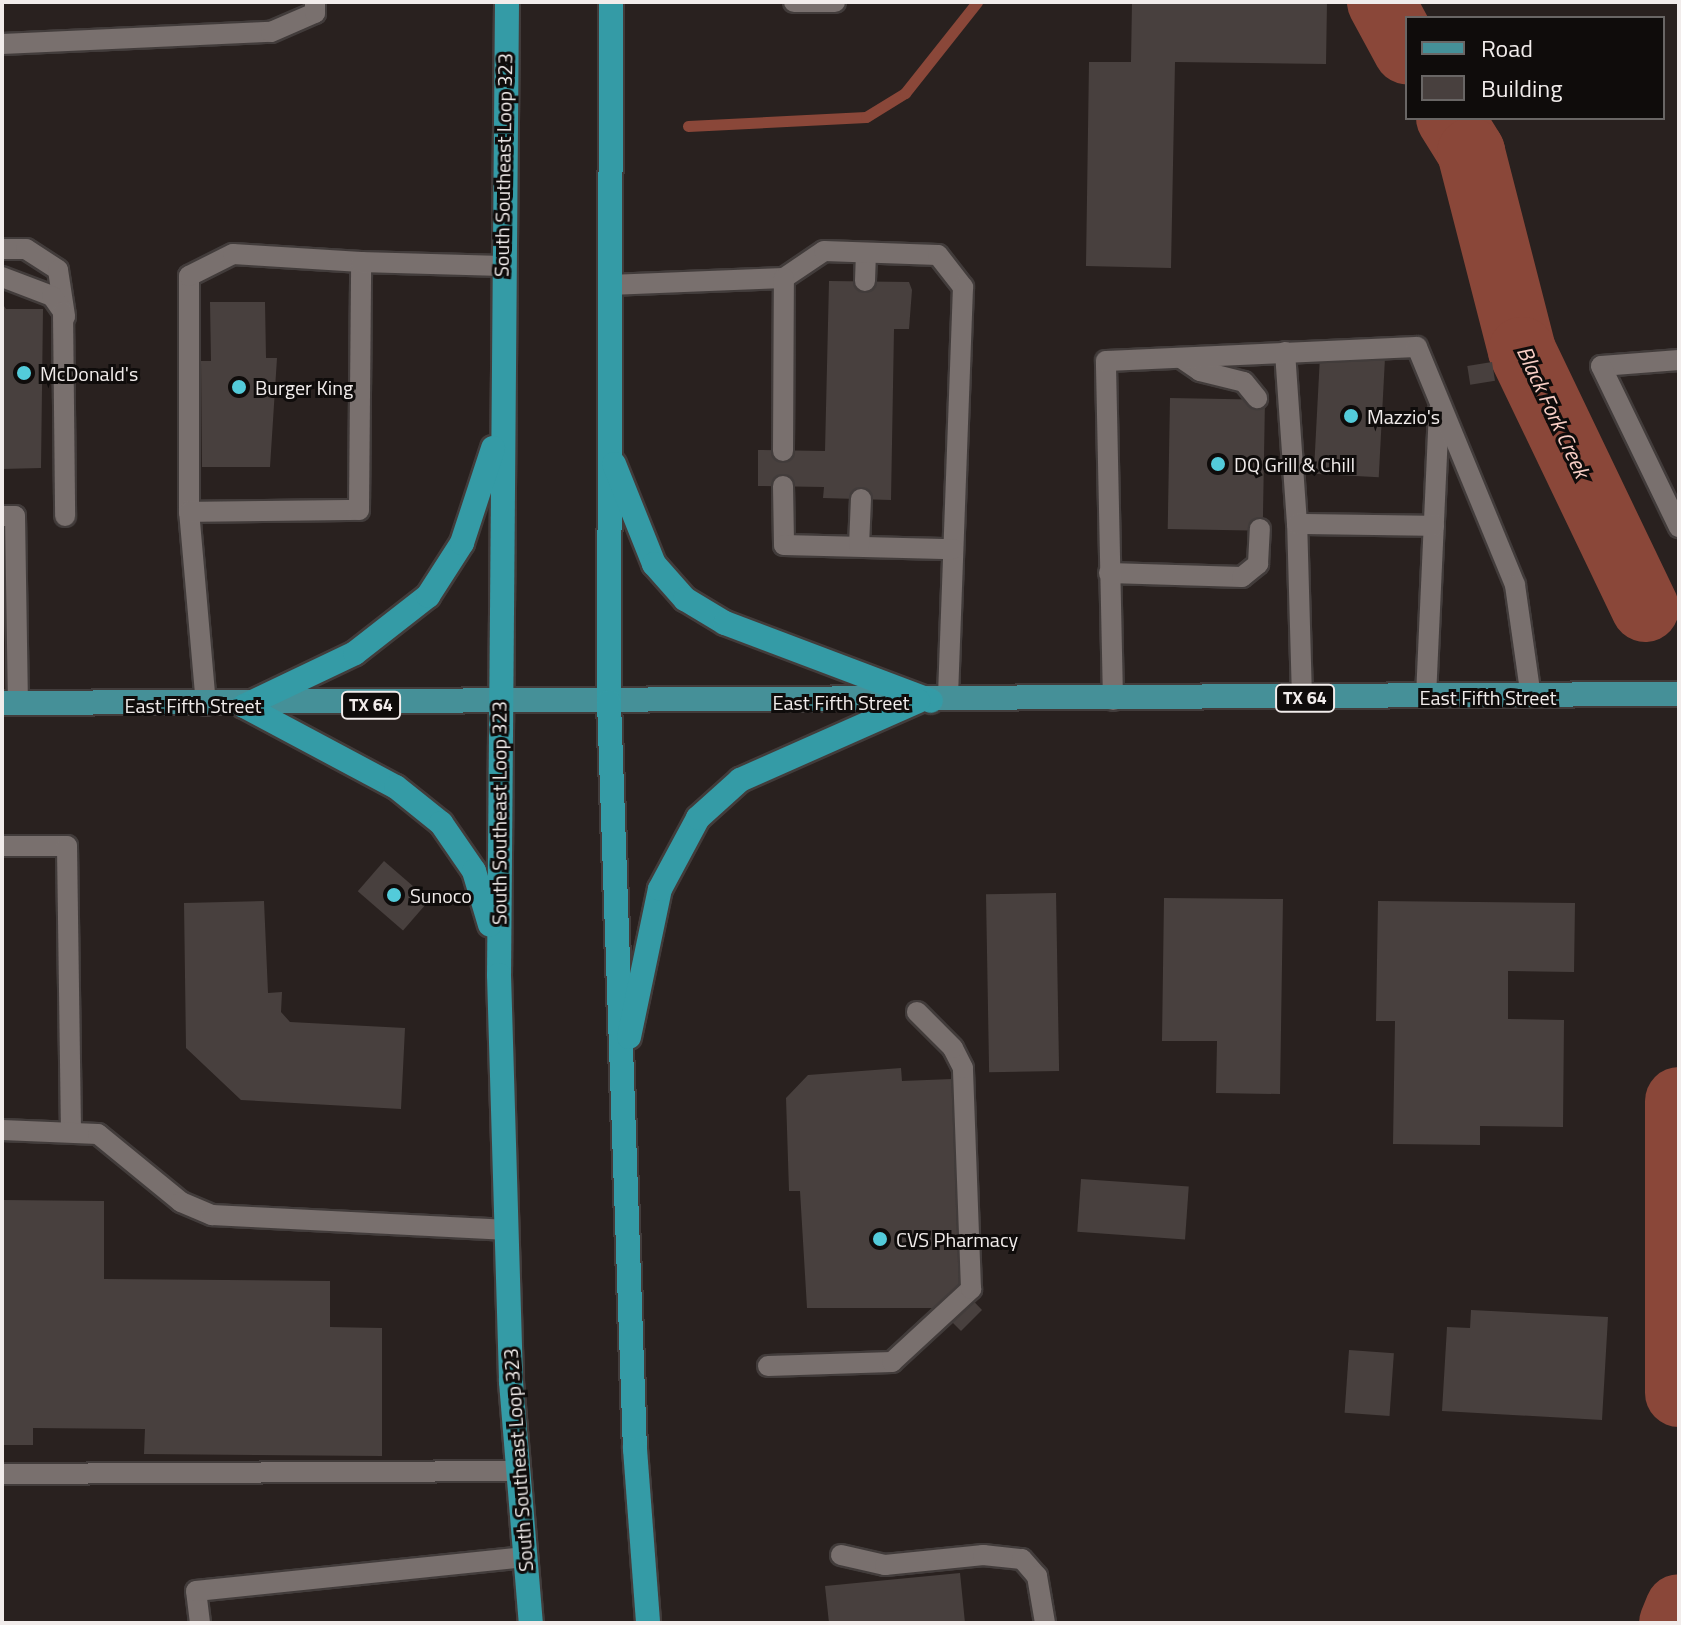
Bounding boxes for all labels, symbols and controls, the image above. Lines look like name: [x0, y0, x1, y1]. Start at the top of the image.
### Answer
legend: [1405, 16, 1665, 120]
text: Road: [1481, 30, 1533, 66]
street label: South Southeast Loop 323: [489, 53, 517, 277]
text: Building: [1481, 70, 1563, 106]
water label: Black Fork Creek: [1511, 342, 1595, 482]
place label: McDonald's: [40, 361, 138, 385]
marker: McDonald's: [15, 364, 33, 382]
place label: Burger King: [255, 375, 353, 399]
marker: Burger King: [230, 378, 248, 396]
place label: Mazzio's: [1367, 404, 1440, 428]
marker: Mazzio's: [1342, 407, 1360, 425]
place label: DQ Grill & Chill: [1234, 452, 1355, 476]
marker: DQ Grill & Chill: [1209, 455, 1227, 473]
road number: TX 64: [1275, 684, 1335, 712]
street label: East Fifth Street: [1419, 685, 1557, 709]
street label: East Fifth Street: [772, 690, 910, 714]
road number: TX 64: [341, 691, 401, 719]
street label: East Fifth Street: [124, 693, 262, 717]
street label: South Southeast Loop 323: [487, 701, 511, 925]
place label: Sunoco: [410, 883, 472, 907]
marker: Sunoco: [385, 886, 403, 904]
place label: CVS Pharmacy: [896, 1227, 1018, 1251]
marker: CVS Pharmacy: [871, 1230, 889, 1248]
street label: South Southeast Loop 323: [498, 1347, 538, 1573]

